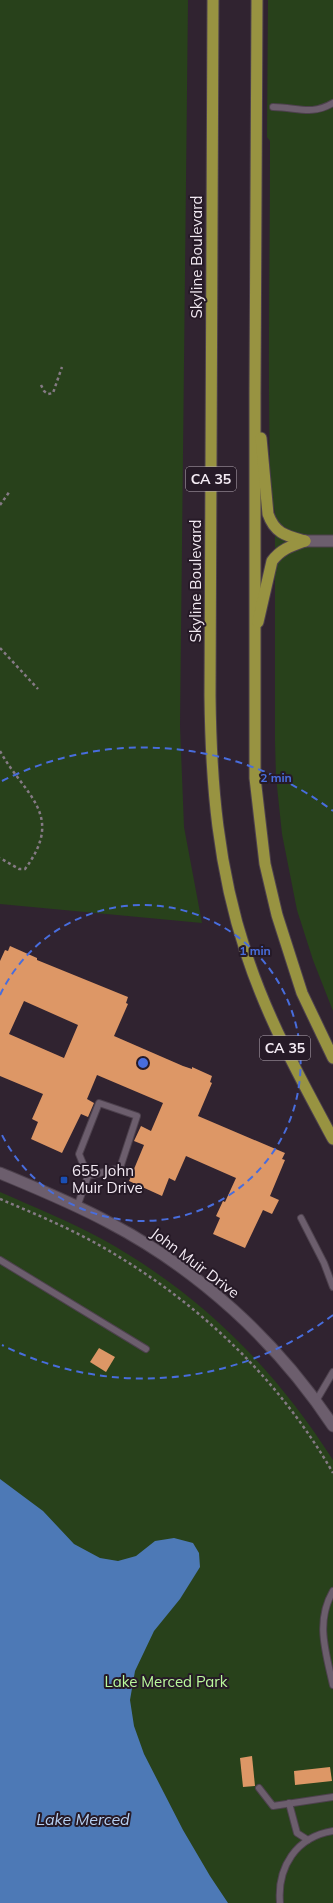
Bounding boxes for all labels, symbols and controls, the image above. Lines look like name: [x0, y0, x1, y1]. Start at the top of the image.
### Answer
street label: Skyline Boulevard: [187, 195, 206, 319]
road number: CA 35: [186, 467, 236, 491]
street label: Skyline Boulevard: [186, 519, 205, 643]
text: 2 min: [260, 770, 292, 785]
text: 1 min: [239, 943, 271, 958]
road number: CA 35: [260, 1036, 310, 1060]
centre of rings: [136, 1056, 150, 1070]
place label: 655 John Muir Drive: [72, 1161, 143, 1197]
marker: 655 John Muir Drive: [59, 1175, 69, 1185]
street label: John Muir Drive: [147, 1223, 243, 1302]
park label: Lake Merced Park: [104, 1672, 228, 1691]
water label: Lake Merced: [36, 1809, 130, 1829]

